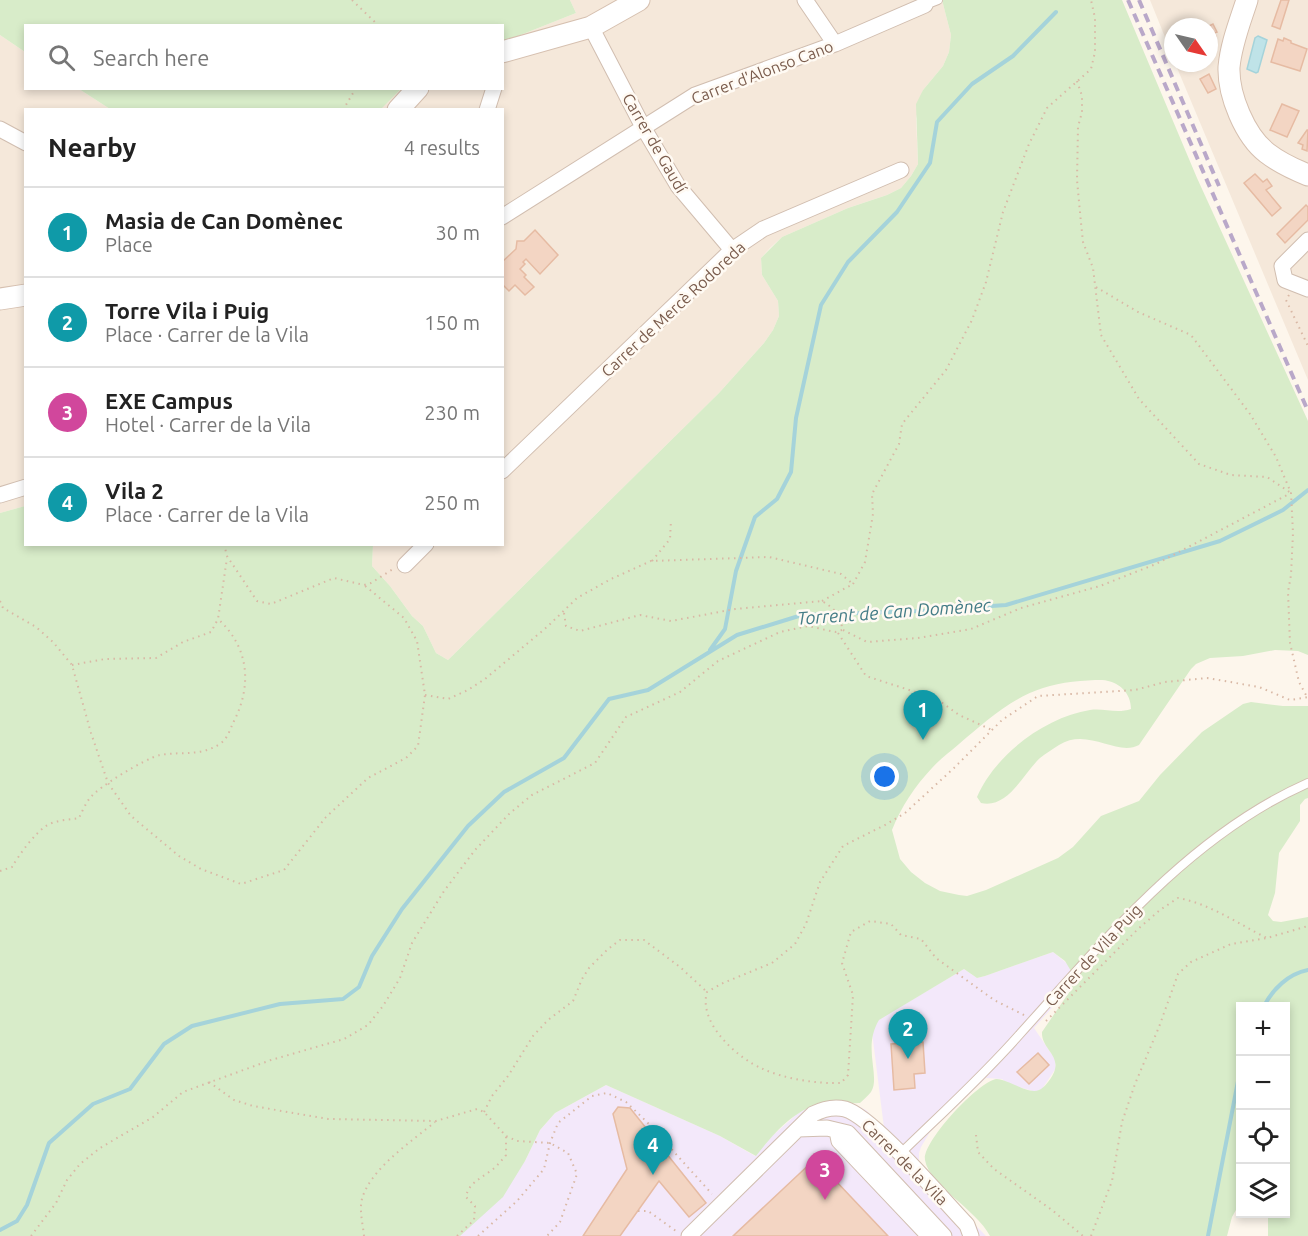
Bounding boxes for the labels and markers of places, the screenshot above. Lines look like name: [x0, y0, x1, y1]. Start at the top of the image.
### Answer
pin: 1: [904, 690, 942, 740]
pin: 2: [888, 1010, 928, 1059]
pin: 4: [634, 1126, 672, 1175]
pin: 3: [806, 1150, 844, 1200]

